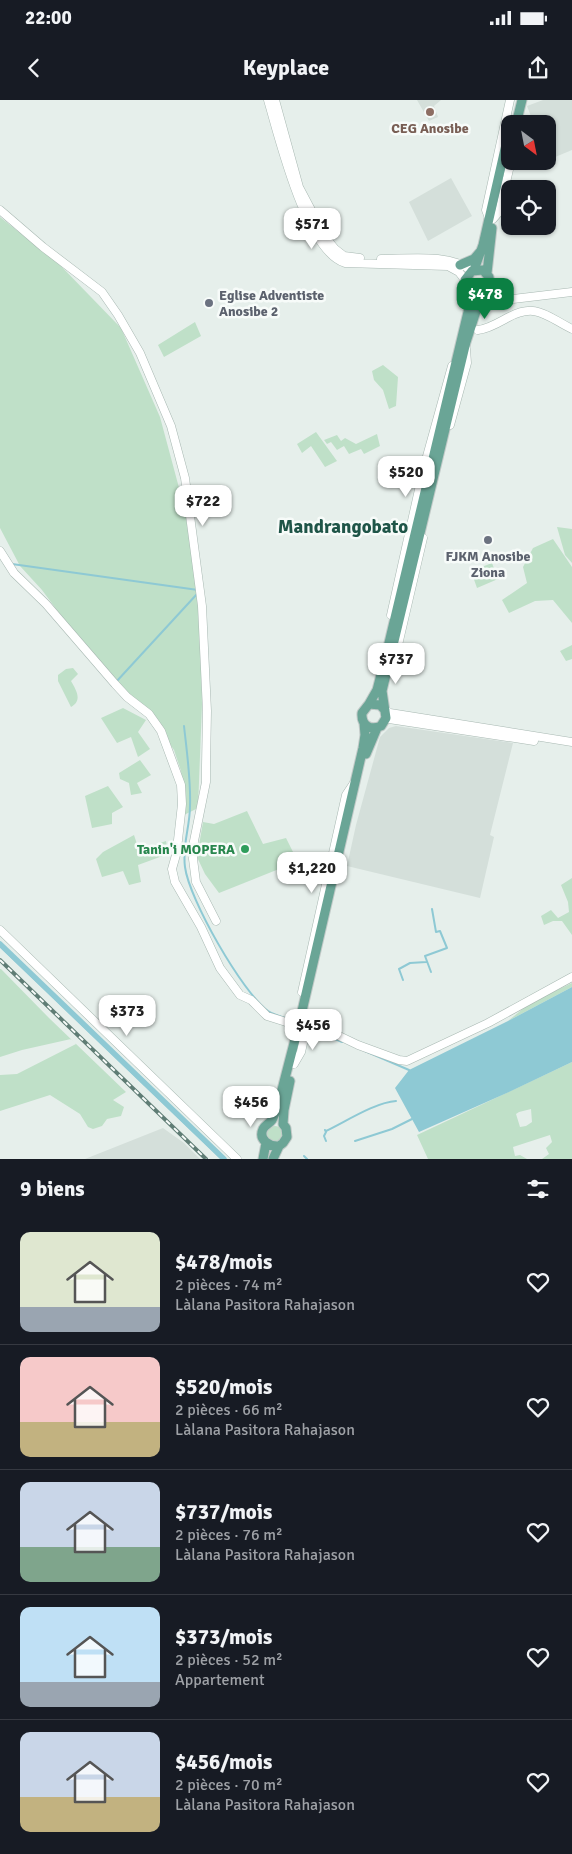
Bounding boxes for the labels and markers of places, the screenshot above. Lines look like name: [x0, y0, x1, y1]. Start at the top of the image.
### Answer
marker: CEG Anosibe: [424, 106, 436, 118]
place label: CEG Anosibe: [391, 120, 469, 137]
pin: $571: [282, 208, 342, 250]
pin: $478: [455, 278, 515, 320]
place label: Eglise Adventiste Anosibe 2: [219, 287, 324, 320]
marker: Eglise Adventiste Anosibe 2: [203, 297, 215, 309]
pin: $520: [376, 456, 436, 498]
pin: $722: [173, 484, 233, 527]
marker: FJKM Anosibe Ziona: [482, 534, 494, 546]
place label: FJKM Anosibe Ziona: [446, 548, 531, 581]
pin: $737: [366, 642, 426, 685]
place label: Tanin'i MOPERA: [137, 841, 235, 858]
marker: Tanin'i MOPERA: [239, 843, 251, 855]
pin: $1,220: [271, 852, 353, 894]
pin: $373: [97, 994, 157, 1037]
pin: $456: [283, 1008, 343, 1051]
pin: $456: [221, 1086, 281, 1128]

